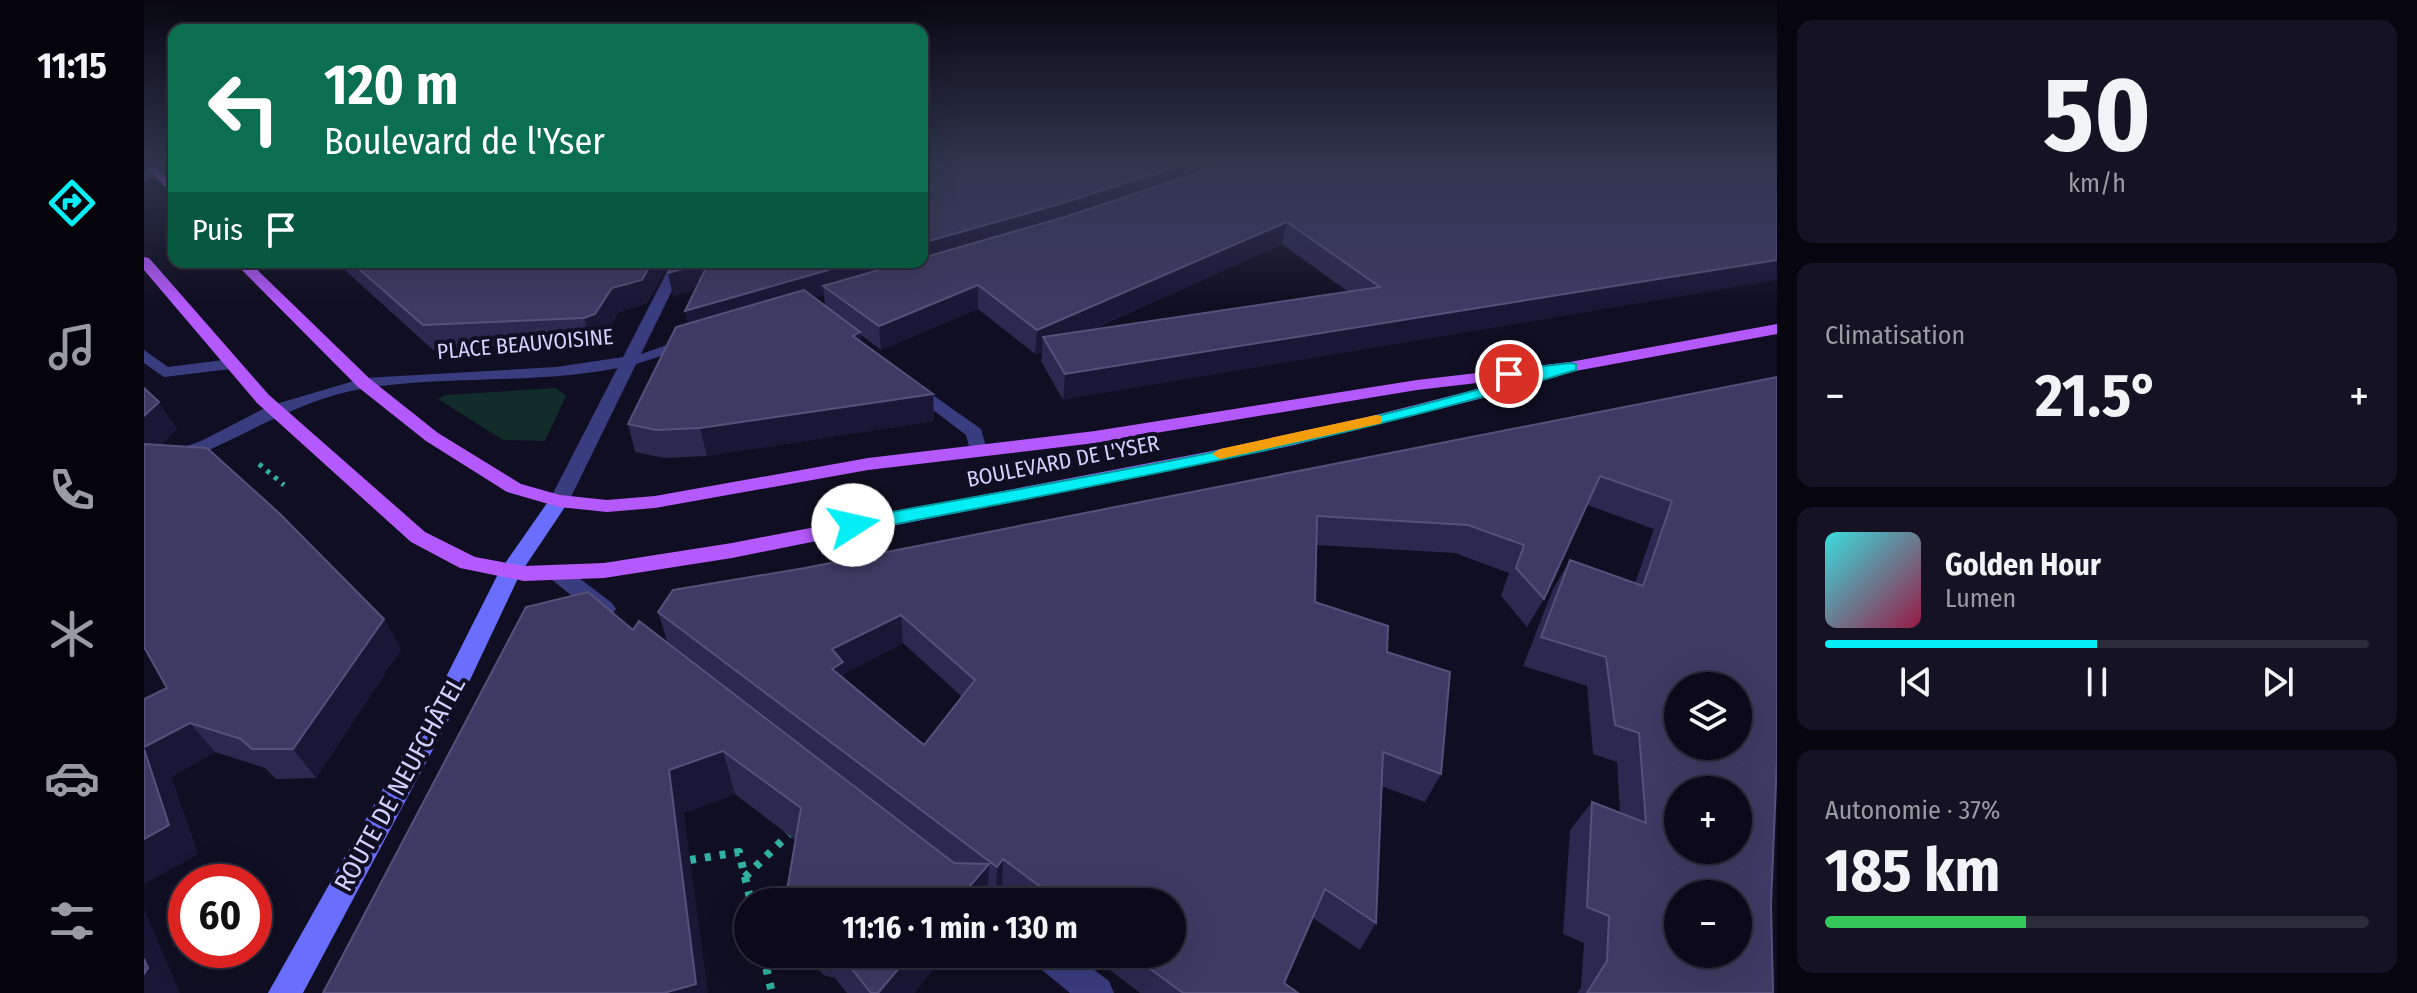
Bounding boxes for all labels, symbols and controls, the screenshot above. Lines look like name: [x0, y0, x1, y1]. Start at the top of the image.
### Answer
text: 11:15: [37, 44, 107, 88]
text: 120 m: [324, 52, 459, 119]
text: 50: [2043, 53, 2151, 178]
icon: left: [192, 56, 296, 160]
text: Boulevard de l'Yser: [324, 120, 605, 164]
text: km/h: [2068, 168, 2126, 199]
icon: directions: [44, 175, 100, 231]
icon: arrive: [259, 208, 303, 252]
text: Puis: [192, 212, 243, 248]
icon: music: [44, 319, 100, 375]
text: Climatisation: [1825, 320, 1965, 351]
street label: PLACE BEAUVOISINE: [436, 323, 614, 365]
pin: [1475, 340, 1543, 408]
icon: arrive: [1487, 352, 1531, 396]
text: 21.5°: [2035, 360, 2159, 432]
text: −: [1825, 370, 1845, 423]
text: +: [2349, 370, 2369, 423]
street label: BOULEVARD DE L'YSER: [964, 429, 1162, 493]
icon: phone: [44, 462, 100, 518]
position arrow: [811, 483, 895, 567]
text: Golden Hour: [1945, 547, 2101, 583]
text: Lumen: [1945, 583, 2016, 614]
icon: climate: [44, 606, 100, 662]
icon: previous: [1894, 660, 1938, 704]
icon: pause: [2075, 660, 2119, 704]
icon: next: [2256, 660, 2300, 704]
street label: ROUTE DE NEUFCHÂTEL: [328, 671, 472, 897]
map controls: [1664, 672, 1752, 968]
button: layers: [1664, 672, 1752, 760]
icon: car: [44, 750, 100, 806]
button: +: [1664, 776, 1752, 864]
text: Autonomie · 37%: [1825, 795, 2000, 826]
text: 185 km: [1825, 835, 2000, 907]
speed limit sign: 60: [168, 864, 272, 968]
button: −: [1664, 880, 1752, 968]
icon: filters: [44, 893, 100, 949]
text: 11:16 · 1 min · 130 m: [842, 910, 1078, 946]

